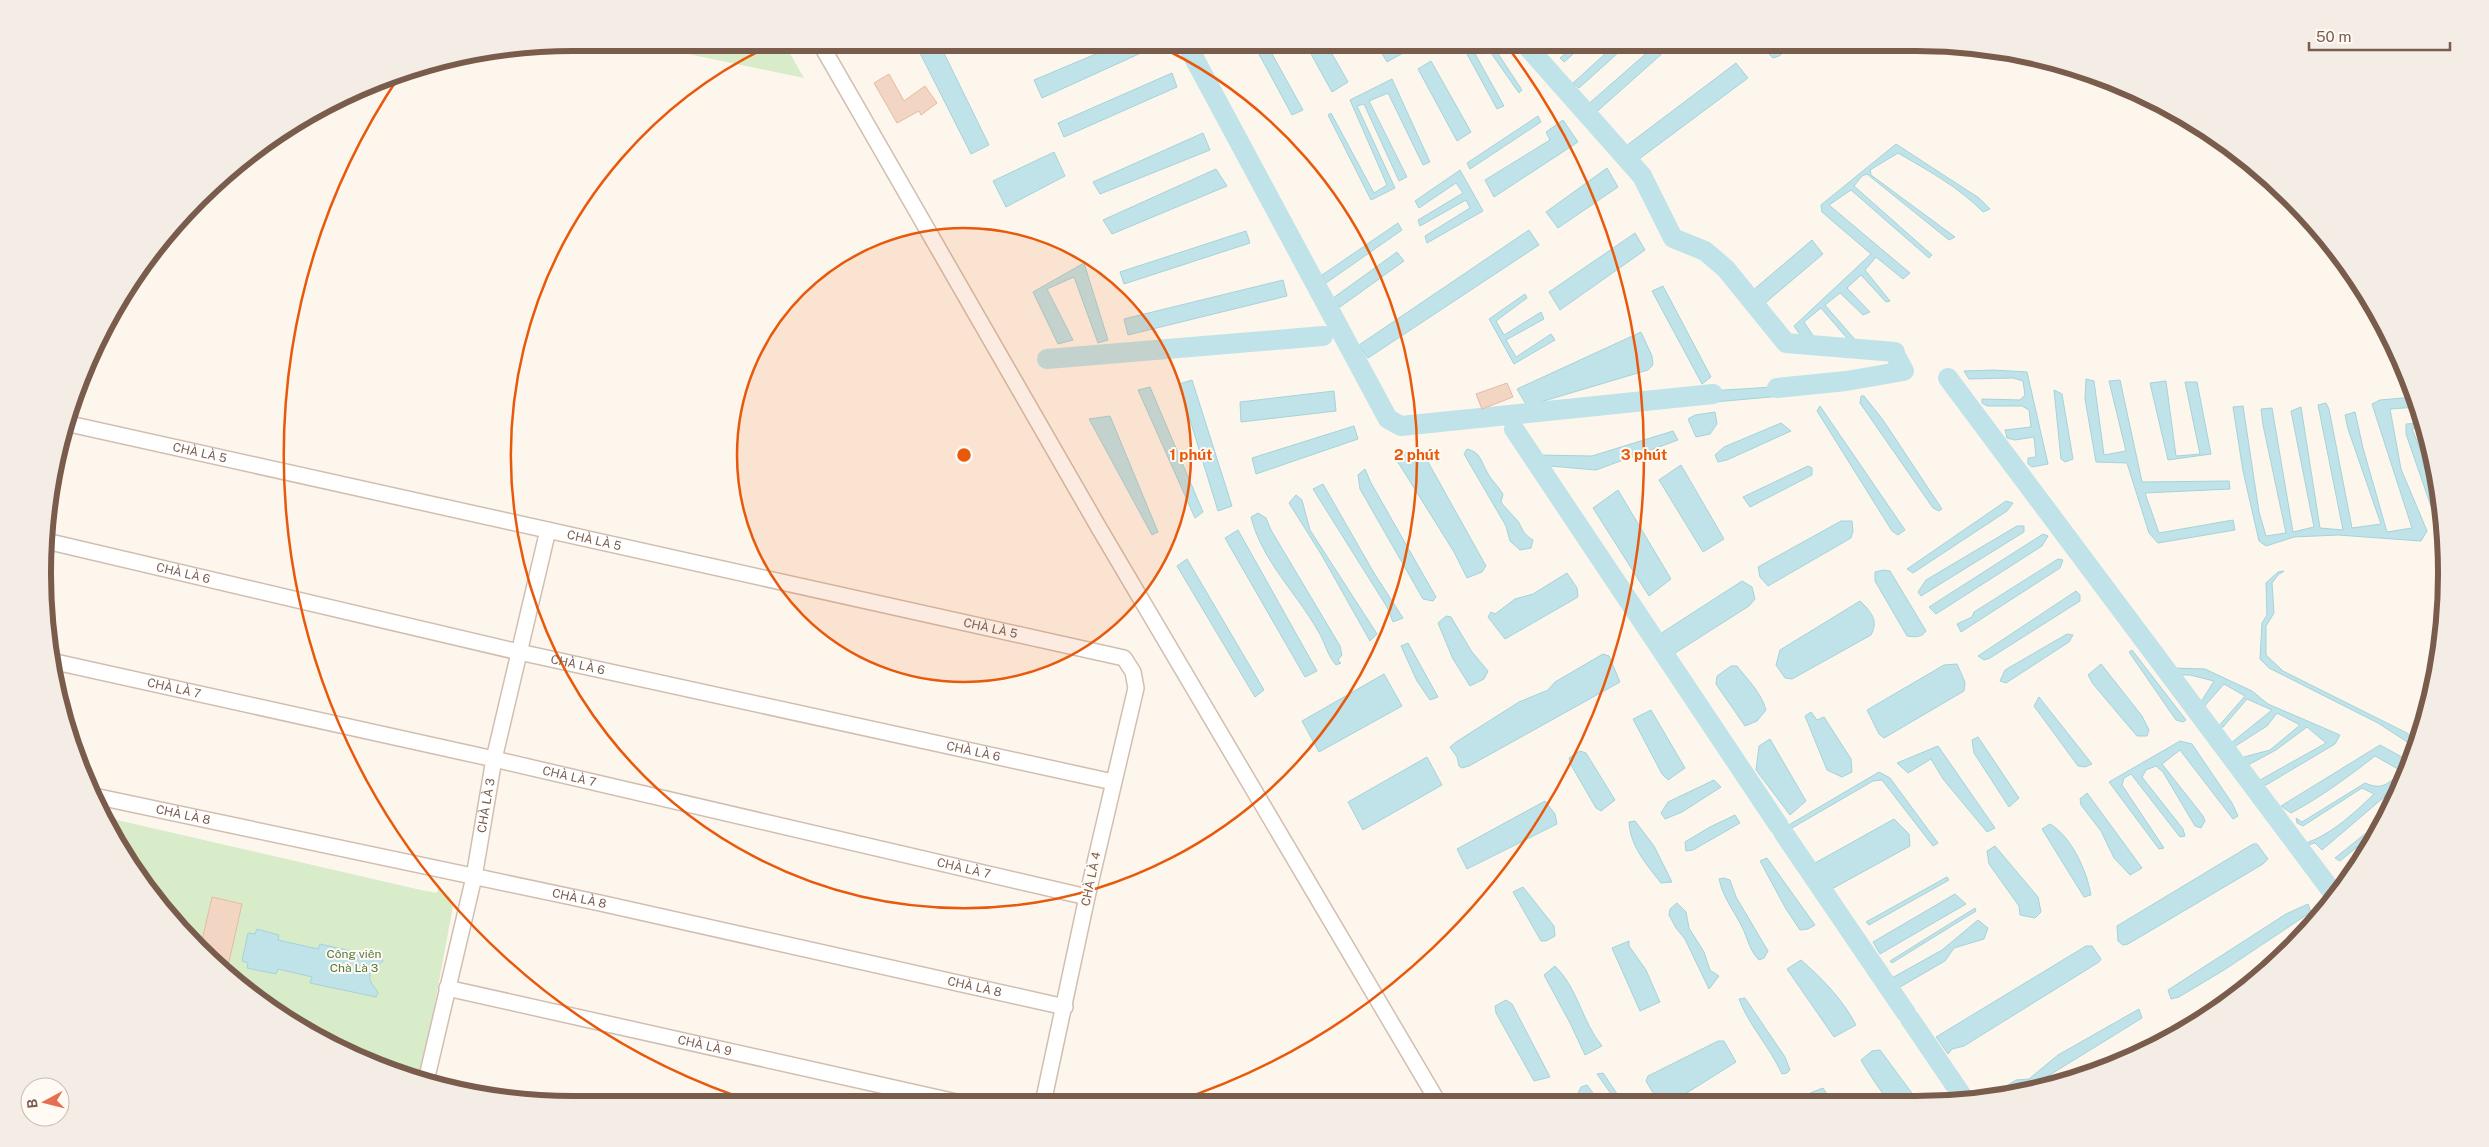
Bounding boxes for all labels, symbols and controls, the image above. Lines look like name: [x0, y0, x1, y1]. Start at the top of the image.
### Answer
scale bar: [2309, 20, 2450, 52]
text: 50 m: [2316, 28, 2351, 45]
street label: CHÀ LÀ 5: [171, 440, 228, 466]
centre of rings: [955, 446, 973, 464]
text: 1 phút: [1170, 446, 1212, 463]
text: 2 phút: [1394, 446, 1440, 463]
text: 3 phút: [1621, 446, 1667, 463]
street label: CHÀ LÀ 5: [566, 528, 623, 553]
street label: CHÀ LÀ 6: [155, 560, 212, 586]
street label: CHÀ LÀ 5: [962, 616, 1019, 641]
street label: CHÀ LÀ 6: [549, 652, 606, 678]
street label: CHÀ LÀ 7: [146, 675, 202, 701]
street label: CHÀ LÀ 6: [945, 739, 1002, 764]
street label: CHÀ LÀ 7: [541, 763, 598, 790]
street label: CHÀ LÀ 3: [475, 777, 498, 834]
street label: CHÀ LÀ 8: [155, 802, 212, 827]
street label: CHÀ LÀ 4: [1078, 850, 1104, 907]
street label: CHÀ LÀ 7: [936, 855, 992, 881]
street label: CHÀ LÀ 8: [551, 886, 608, 911]
park label: Công viên Chà Là 3: [326, 947, 382, 975]
street label: CHÀ LÀ 8: [946, 974, 1003, 1000]
street label: CHÀ LÀ 9: [676, 1033, 733, 1058]
north arrow: [20, 1077, 70, 1127]
text: B: [24, 1098, 41, 1109]

